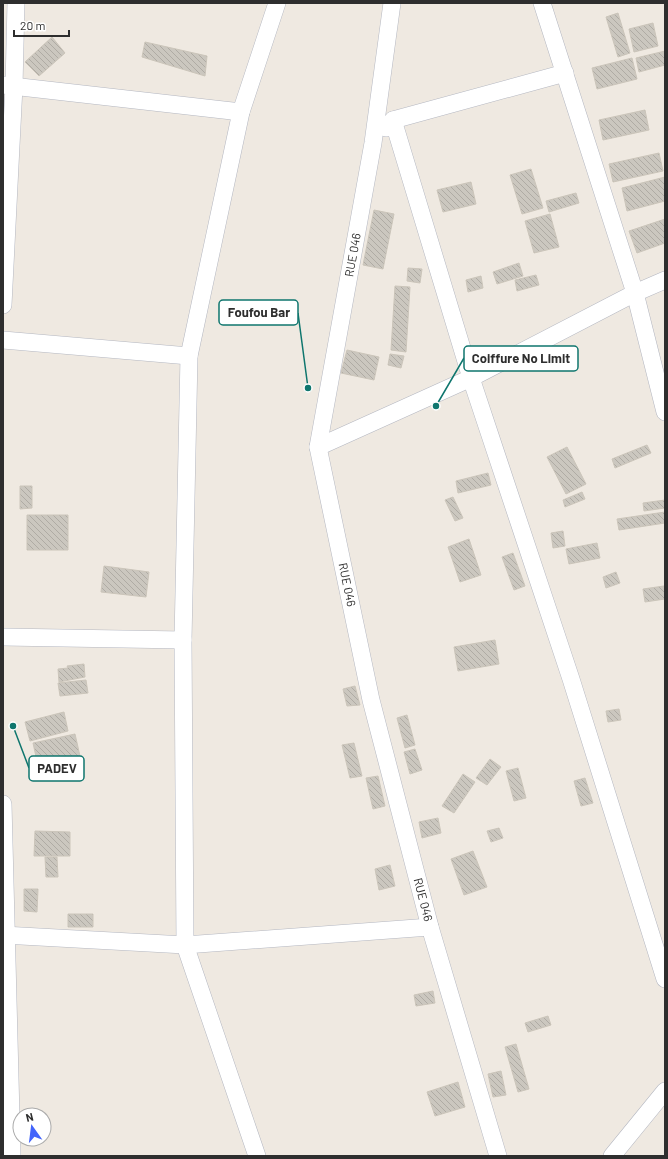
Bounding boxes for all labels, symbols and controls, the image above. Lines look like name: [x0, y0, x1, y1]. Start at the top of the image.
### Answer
scale bar: [14, 12, 69, 38]
text: 20 m: [20, 18, 46, 32]
street label: RUE 046: [341, 232, 363, 278]
callout: Foufou Bar: [219, 300, 298, 325]
text: Foufou Bar: [228, 304, 290, 320]
callout: Coiffure No Limit: [464, 346, 578, 371]
text: Coiffure No Limit: [472, 350, 570, 366]
street label: RUE 046: [336, 561, 359, 608]
callout: PADEV: [29, 756, 84, 781]
text: PADEV: [37, 760, 77, 776]
street label: RUE 046: [412, 876, 436, 923]
north arrow: [12, 1107, 52, 1147]
text: N: [24, 1110, 35, 1124]

